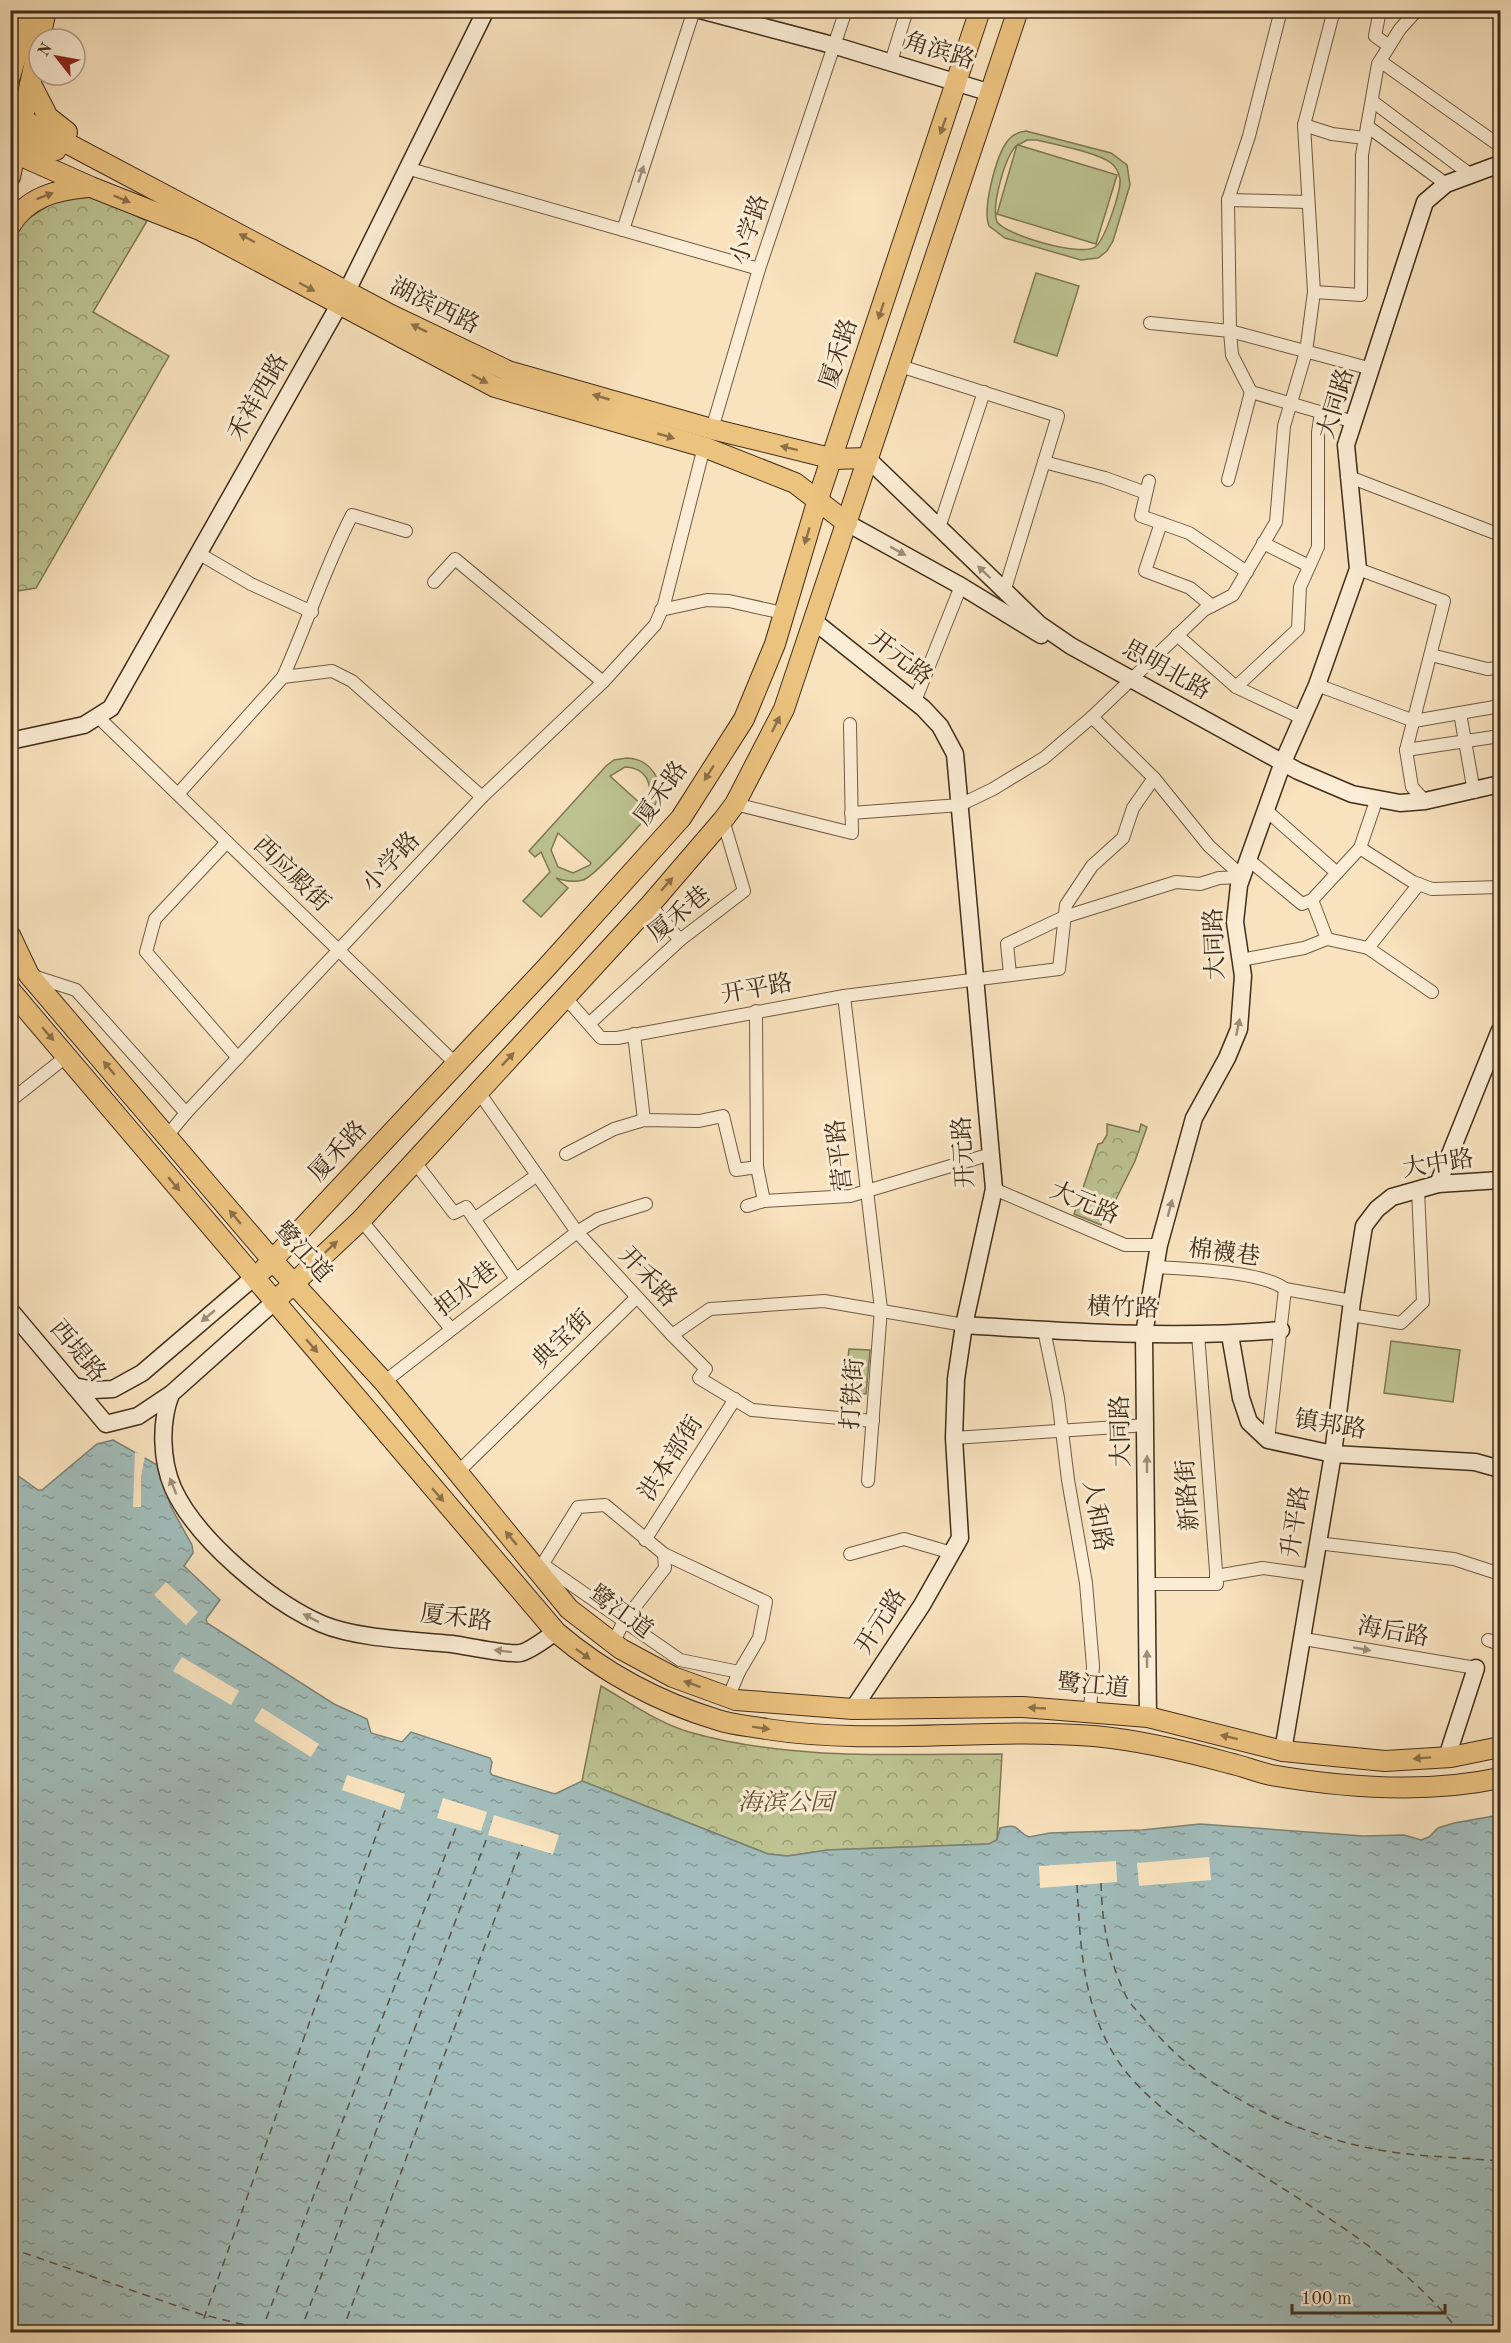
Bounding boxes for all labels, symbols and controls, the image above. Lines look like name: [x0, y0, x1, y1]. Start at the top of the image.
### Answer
north arrow: [27, 27, 87, 87]
street label: 角滨路: [901, 27, 978, 74]
text: N: [36, 40, 56, 60]
one-way arrow: [938, 117, 947, 135]
one-way arrow: [637, 165, 646, 183]
one-way arrow: [36, 190, 54, 200]
street label: 小学路: [725, 191, 774, 268]
one-way arrow: [113, 195, 131, 204]
one-way arrow: [238, 233, 255, 243]
street label: 湖滨西路: [386, 272, 484, 339]
one-way arrow: [299, 282, 316, 292]
one-way arrow: [876, 302, 885, 320]
street label: 厦禾路: [815, 315, 863, 392]
one-way arrow: [411, 324, 428, 333]
street label: 禾祥西路: [222, 349, 293, 446]
street label: 大同路: [1312, 365, 1359, 442]
one-way arrow: [471, 374, 488, 384]
one-way arrow: [592, 392, 610, 401]
one-way arrow: [657, 432, 675, 441]
one-way arrow: [780, 443, 798, 453]
one-way arrow: [802, 527, 811, 545]
one-way arrow: [890, 546, 907, 556]
one-way arrow: [978, 566, 992, 580]
street label: 开元路: [864, 625, 938, 691]
street label: 思明北路: [1118, 635, 1215, 705]
one-way arrow: [771, 715, 781, 733]
street label: 厦禾路: [629, 756, 693, 830]
one-way arrow: [704, 765, 715, 781]
street label: 小学路: [356, 826, 425, 898]
street label: 西应殿街: [248, 831, 336, 917]
one-way arrow: [661, 876, 674, 892]
street label: 厦禾巷: [643, 881, 716, 947]
street label: 大同路: [1200, 908, 1229, 981]
street label: 开平路: [719, 969, 795, 1008]
one-way arrow: [1234, 1017, 1243, 1036]
one-way arrow: [42, 1026, 55, 1042]
one-way arrow: [501, 1052, 515, 1067]
one-way arrow: [102, 1060, 115, 1076]
street label: 厦禾路: [303, 1115, 372, 1187]
street label: 开元路: [948, 1115, 979, 1189]
street label: 营平路: [822, 1118, 857, 1193]
street label: 大中路: [1400, 1145, 1475, 1182]
one-way arrow: [167, 1176, 180, 1191]
street label: 大元路: [1046, 1176, 1123, 1229]
one-way arrow: [1165, 1199, 1175, 1217]
one-way arrow: [229, 1210, 242, 1225]
street label: 鹭江道: [269, 1216, 338, 1288]
street label: 棉襪巷: [1187, 1235, 1262, 1270]
one-way arrow: [324, 1241, 338, 1255]
street label: 开禾路: [614, 1241, 683, 1313]
street label: 担水巷: [429, 1256, 503, 1322]
street label: 横竹路: [1087, 1293, 1160, 1322]
street label: 典宝街: [527, 1304, 597, 1374]
one-way arrow: [201, 1309, 216, 1322]
street label: 西堤路: [45, 1315, 112, 1387]
one-way arrow: [305, 1338, 318, 1354]
street label: 打铁街: [837, 1357, 868, 1431]
street label: 大同路: [1106, 1395, 1135, 1467]
street label: 镇邦路: [1293, 1406, 1368, 1443]
street label: 洪本部街: [633, 1411, 708, 1506]
one-way arrow: [1142, 1454, 1152, 1473]
street label: 新路街: [1172, 1458, 1203, 1532]
one-way arrow: [168, 1476, 178, 1494]
street label: 人和路: [1078, 1478, 1117, 1554]
street label: 升平路: [1277, 1484, 1314, 1559]
one-way arrow: [432, 1487, 445, 1502]
one-way arrow: [505, 1531, 518, 1546]
street label: 鹭江道: [584, 1580, 658, 1644]
street label: 开元路: [850, 1584, 912, 1659]
street label: 厦禾路: [419, 1600, 494, 1635]
street label: 海后路: [1355, 1612, 1431, 1651]
one-way arrow: [303, 1614, 320, 1623]
one-way arrow: [1352, 1645, 1371, 1654]
one-way arrow: [493, 1646, 512, 1655]
one-way arrow: [575, 1648, 591, 1660]
one-way arrow: [1142, 1649, 1152, 1668]
street label: 鹭江道: [1056, 1669, 1130, 1702]
one-way arrow: [683, 1679, 701, 1689]
one-way arrow: [1028, 1703, 1047, 1712]
one-way arrow: [752, 1723, 771, 1732]
one-way arrow: [1220, 1732, 1238, 1742]
one-way arrow: [1412, 1754, 1431, 1763]
park label: 海滨公园: [738, 1789, 838, 1816]
scale bar: [1292, 2277, 1445, 2315]
text: 100 m: [1301, 2290, 1352, 2308]

